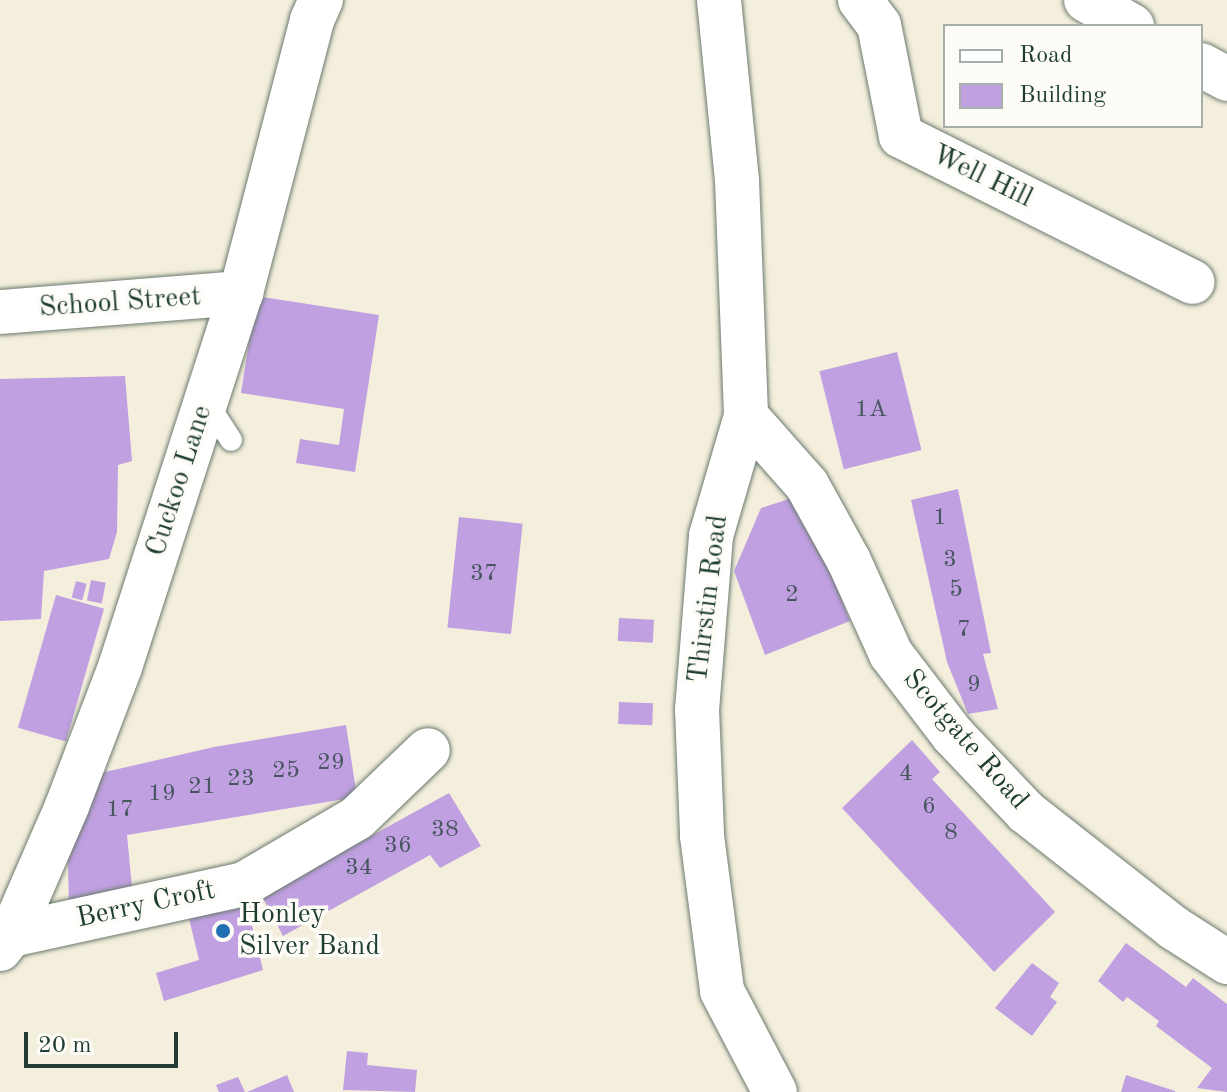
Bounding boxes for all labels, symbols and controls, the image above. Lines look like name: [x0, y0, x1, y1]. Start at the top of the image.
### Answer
legend: [943, 24, 1203, 128]
text: Road: [1019, 44, 1072, 68]
text: Building: [1019, 84, 1106, 108]
street label: Well Hill: [926, 138, 1038, 216]
street label: School Street: [38, 281, 202, 325]
house number: 1A: [855, 397, 887, 425]
street label: Cuckoo Lane: [140, 401, 220, 561]
house number: 1: [933, 505, 947, 533]
street label: Thirstin Road: [682, 513, 736, 685]
house number: 3: [943, 547, 957, 575]
house number: 37: [470, 561, 498, 589]
house number: 5: [949, 577, 963, 605]
house number: 2: [785, 582, 799, 610]
house number: 7: [957, 617, 971, 645]
street label: Scotgate Road: [895, 663, 1035, 817]
house number: 9: [967, 672, 981, 700]
house number: 29: [317, 750, 345, 778]
house number: 25: [272, 758, 300, 786]
house number: 4: [899, 761, 913, 789]
house number: 23: [227, 766, 255, 794]
house number: 21: [188, 774, 216, 802]
house number: 19: [148, 781, 176, 809]
house number: 6: [922, 794, 936, 822]
house number: 17: [106, 797, 134, 825]
house number: 38: [431, 817, 459, 845]
house number: 8: [944, 820, 958, 848]
house number: 36: [384, 833, 412, 861]
house number: 34: [345, 855, 373, 883]
street label: Berry Croft: [74, 874, 218, 936]
place label: Honley Silver Band: [239, 898, 380, 964]
marker: Honley Silver Band: [214, 922, 232, 940]
scale bar: [28, 1016, 182, 1066]
text: 20 m: [38, 1034, 92, 1058]

